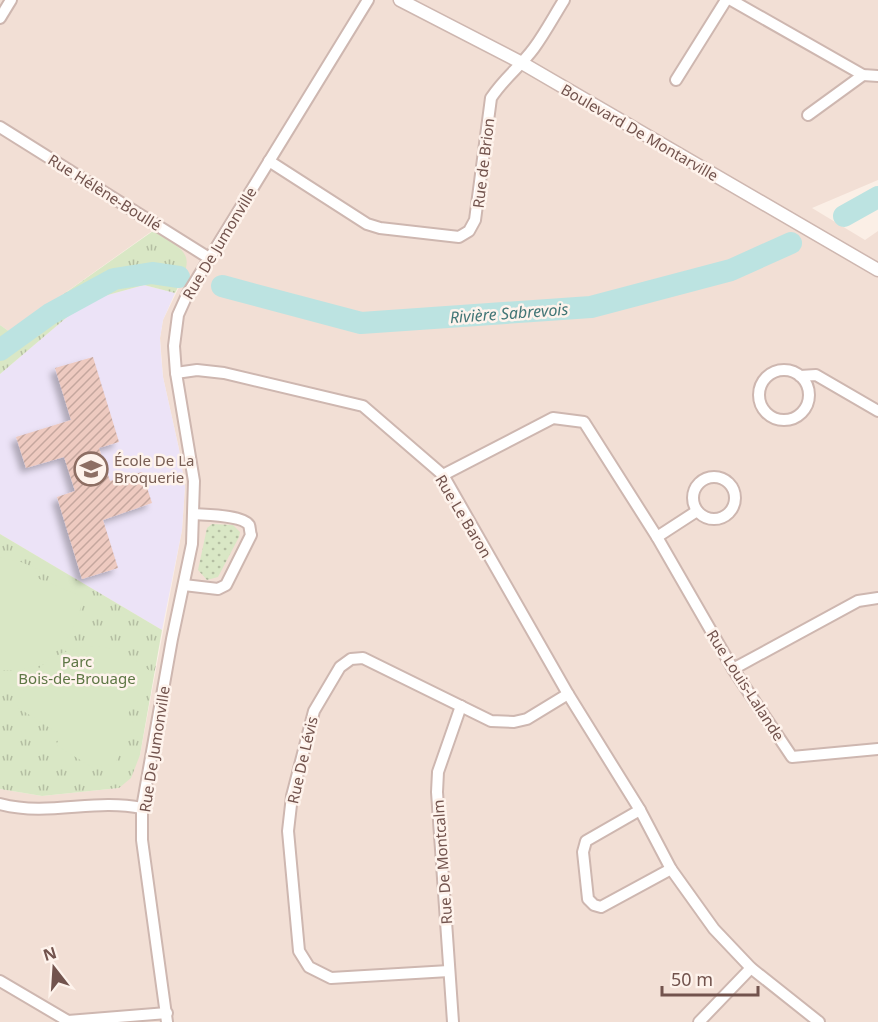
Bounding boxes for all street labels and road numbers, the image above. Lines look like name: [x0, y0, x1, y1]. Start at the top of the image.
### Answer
street label: Boulevard De Montarville: [558, 79, 722, 185]
street label: Rue de Brion: [468, 117, 498, 209]
street label: Rue Hélène-Boullé: [45, 149, 165, 235]
street label: Rue De Jumonville: [178, 183, 260, 303]
street label: Rue Le Baron: [431, 471, 497, 561]
street label: Rue Louis-Lalande: [703, 626, 789, 744]
street label: Rue De Jumonville: [134, 684, 174, 814]
street label: Rue De Lévis: [282, 714, 322, 806]
street label: Rue De Montcalm: [428, 799, 456, 925]

